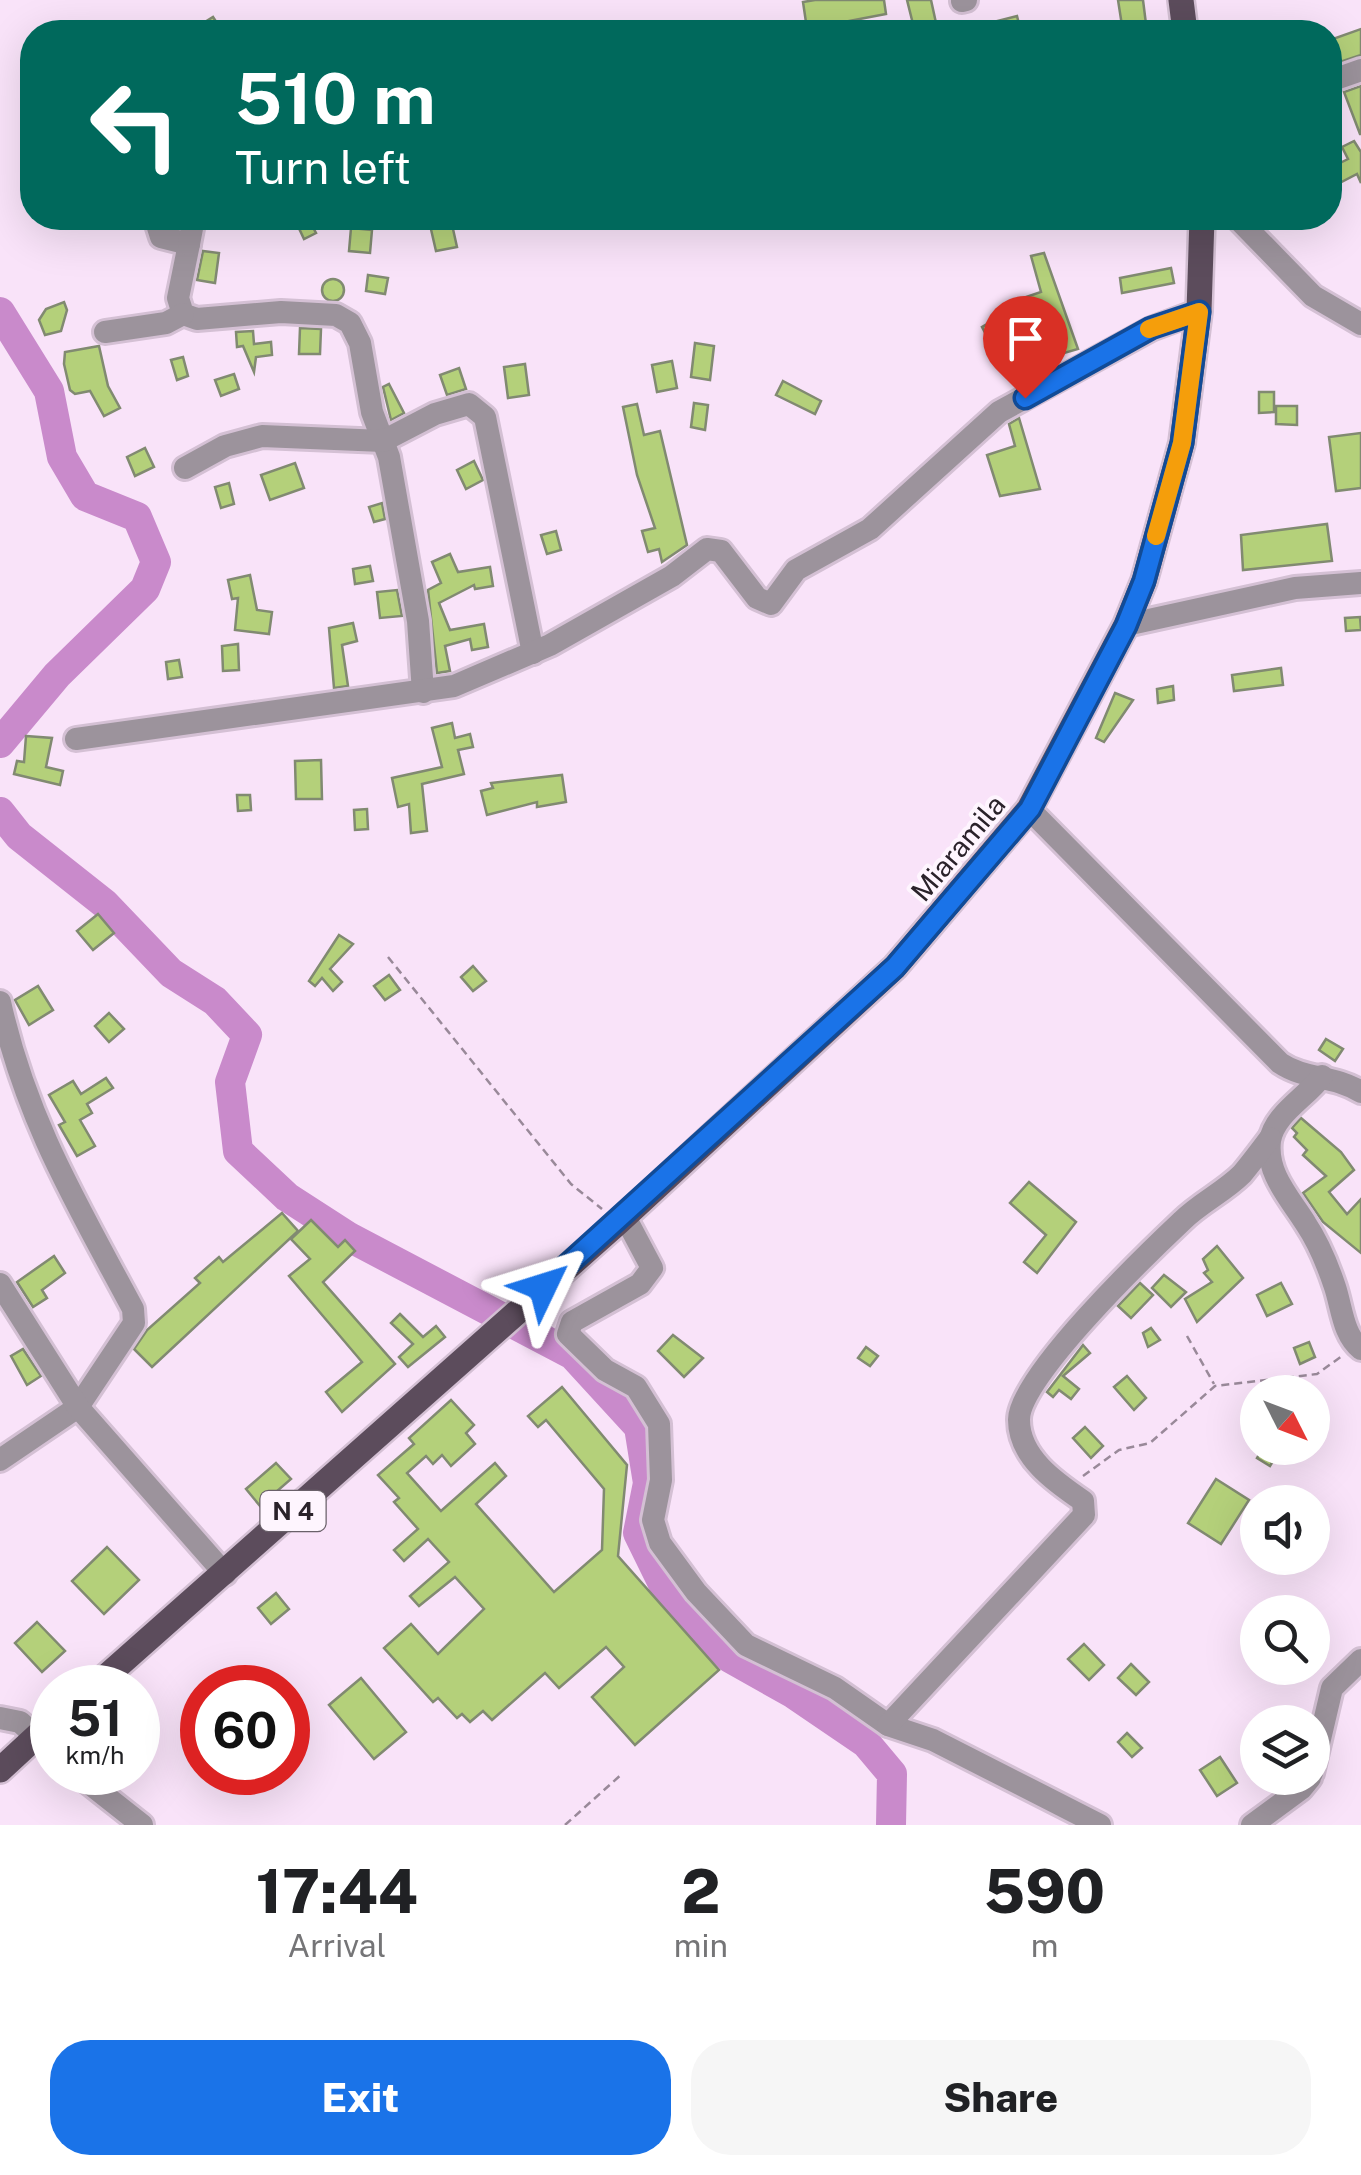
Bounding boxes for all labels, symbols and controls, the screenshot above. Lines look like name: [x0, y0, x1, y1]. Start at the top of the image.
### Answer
text: 510 m: [235, 57, 436, 140]
icon: left: [70, 60, 200, 190]
text: Turn left: [235, 141, 411, 194]
pin: [983, 296, 1068, 399]
icon: arrive: [998, 311, 1053, 366]
street label: Miaramila: [904, 788, 1011, 907]
position arrow: [491, 1235, 595, 1339]
north arrow: [1240, 1375, 1330, 1465]
map controls: [1240, 1375, 1330, 1795]
button: sound: [1240, 1485, 1330, 1575]
road number: N 4: [260, 1491, 326, 1531]
button: search: [1240, 1595, 1330, 1685]
speed limit sign: 60: [180, 1665, 310, 1795]
text: 51: [67, 1688, 123, 1747]
button: layers: [1240, 1705, 1330, 1795]
text: km/h: [66, 1740, 124, 1770]
text: 17:44: [256, 1856, 418, 1927]
text: 2: [681, 1856, 720, 1927]
text: 590: [984, 1856, 1105, 1927]
text: Arrival: [287, 1927, 386, 1964]
text: min: [674, 1927, 728, 1964]
text: m: [1031, 1927, 1058, 1964]
button: Exit: [50, 2040, 671, 2155]
button: Share: [691, 2040, 1311, 2155]

